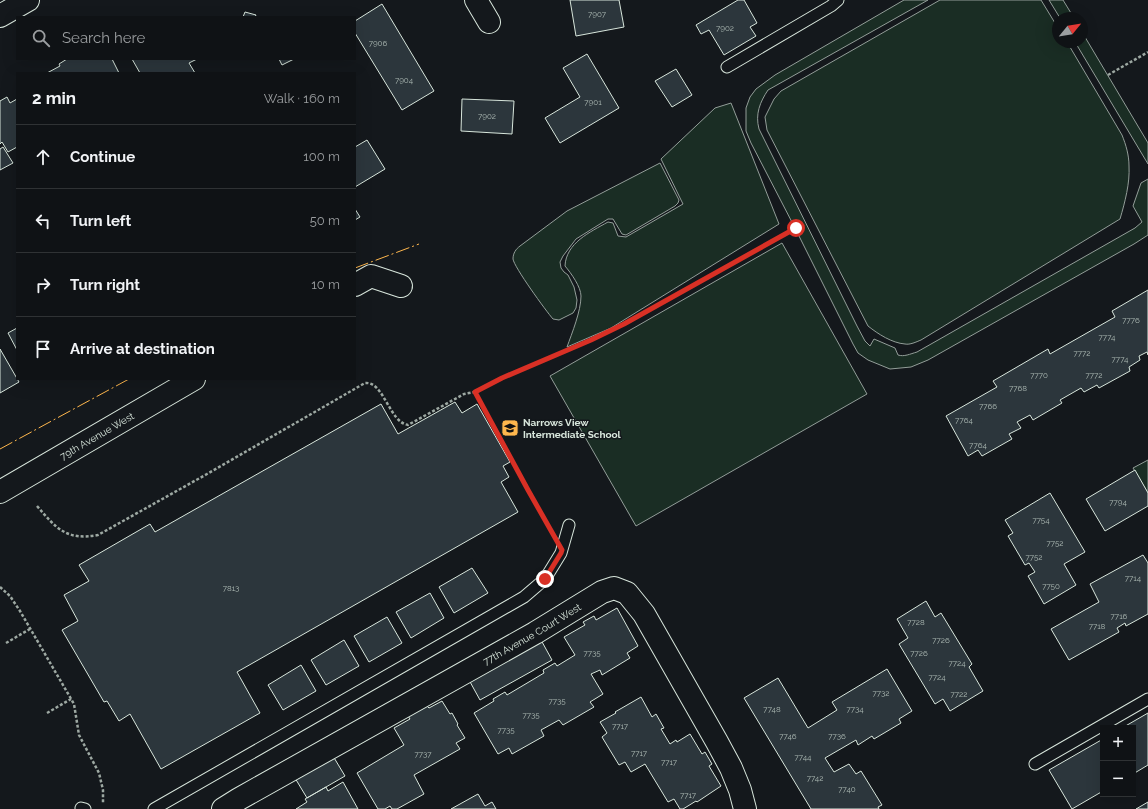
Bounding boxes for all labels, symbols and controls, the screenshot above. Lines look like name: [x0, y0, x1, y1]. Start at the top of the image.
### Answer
house number: 7907: [588, 9, 607, 19]
north arrow: [1052, 12, 1088, 48]
search box: [16, 16, 356, 60]
house number: 7902: [716, 23, 734, 33]
icon: search: [30, 27, 52, 49]
text: Search here: [62, 29, 145, 47]
house number: 7906: [369, 38, 388, 48]
house number: 7904: [395, 75, 414, 85]
text: 2 min: [32, 88, 76, 108]
text: Walk · 160 m: [264, 91, 340, 106]
house number: 7901: [584, 97, 602, 107]
house number: 7902: [478, 111, 496, 121]
icon: ahead: [32, 146, 54, 168]
text: Continue: [70, 148, 135, 166]
text: 100 m: [303, 149, 340, 164]
icon: left: [32, 210, 54, 232]
text: Turn left: [70, 212, 131, 230]
text: 50 m: [310, 213, 340, 228]
route start: [787, 219, 805, 237]
icon: right: [32, 274, 54, 296]
text: Turn right: [70, 276, 140, 294]
text: 10 m: [311, 277, 340, 292]
house number: 7776: [1122, 315, 1140, 325]
house number: 7774: [1099, 332, 1116, 342]
icon: arrive: [32, 338, 54, 360]
text: Arrive at destination: [70, 340, 215, 358]
house number: 7772: [1073, 348, 1091, 358]
house number: 7774: [1112, 354, 1129, 364]
house number: 7770: [1030, 370, 1048, 380]
house number: 7772: [1085, 370, 1103, 380]
house number: 7768: [1009, 383, 1027, 393]
house number: 7766: [979, 401, 997, 411]
street label: 79th Avenue West: [58, 410, 137, 462]
house number: 7764: [955, 415, 974, 425]
place label: Narrows View Intermediate School: [523, 417, 622, 440]
school or university icon: Narrows View Intermediate School: [500, 418, 520, 438]
house number: 7764: [969, 440, 988, 450]
house number: 7794: [1109, 497, 1127, 507]
house number: 7754: [1032, 515, 1050, 525]
house number: 7752: [1047, 538, 1063, 548]
house number: 7752: [1026, 552, 1042, 562]
route end: [536, 570, 554, 588]
house number: 7714: [1125, 573, 1142, 583]
house number: 7750: [1042, 581, 1060, 591]
house number: 7813: [223, 583, 239, 593]
street label: 77th Avenue Court West: [481, 601, 584, 667]
house number: 7716: [1111, 611, 1128, 621]
house number: 7728: [907, 617, 925, 627]
house number: 7718: [1089, 621, 1106, 631]
house number: 7726: [932, 635, 950, 645]
house number: 7735: [583, 648, 601, 658]
house number: 7726: [910, 648, 928, 658]
house number: 7724: [948, 658, 966, 668]
house number: 7724: [928, 672, 946, 682]
house number: 7732: [873, 688, 890, 698]
house number: 7722: [951, 689, 967, 699]
house number: 7735: [548, 696, 566, 706]
house number: 7748: [763, 704, 781, 714]
house number: 7734: [846, 704, 864, 714]
house number: 7735: [522, 710, 540, 720]
house number: 7717: [612, 721, 629, 731]
house number: 7735: [497, 725, 515, 735]
map controls: [1100, 725, 1136, 797]
button: +: [1100, 725, 1136, 761]
house number: 7746: [779, 731, 797, 741]
house number: 7736: [828, 731, 846, 741]
house number: 7717: [631, 748, 648, 758]
house number: 7737: [414, 749, 432, 759]
house number: 7744: [795, 752, 812, 762]
house number: 7717: [661, 757, 678, 767]
button: −: [1100, 761, 1136, 797]
house number: 7742: [807, 773, 823, 783]
house number: 7740: [838, 784, 856, 794]
house number: 7717: [680, 790, 697, 800]

